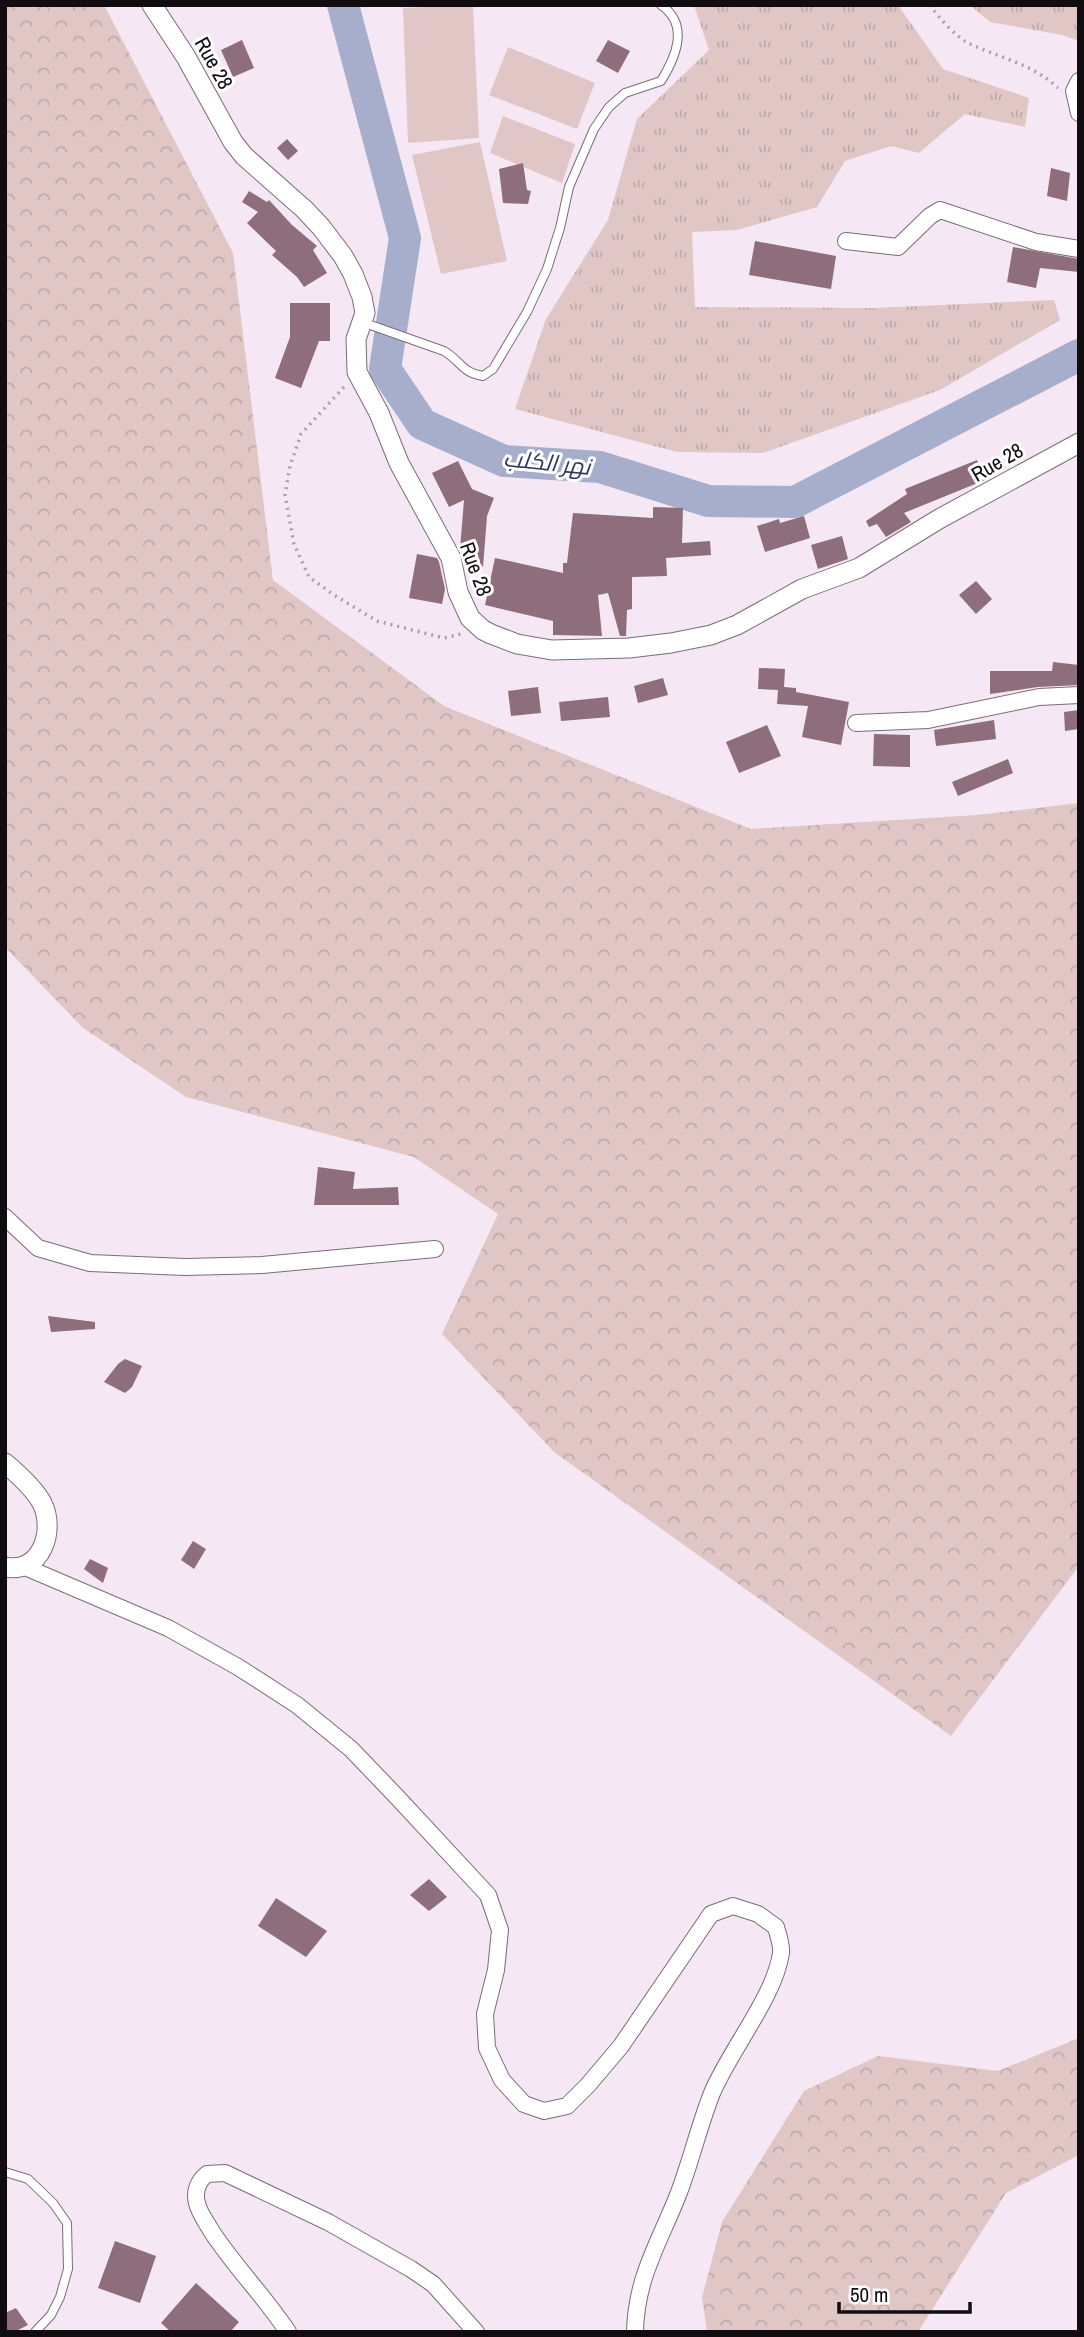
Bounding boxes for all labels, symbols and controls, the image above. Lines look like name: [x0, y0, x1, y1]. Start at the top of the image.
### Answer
street label: Rue 28: [188, 32, 240, 94]
street label: Rue 28: [966, 436, 1028, 488]
water label: نهر الكلب: [502, 442, 595, 482]
street label: Rue 28: [453, 538, 499, 600]
scale bar: [839, 2270, 970, 2314]
text: 50 m: [850, 2280, 888, 2309]

